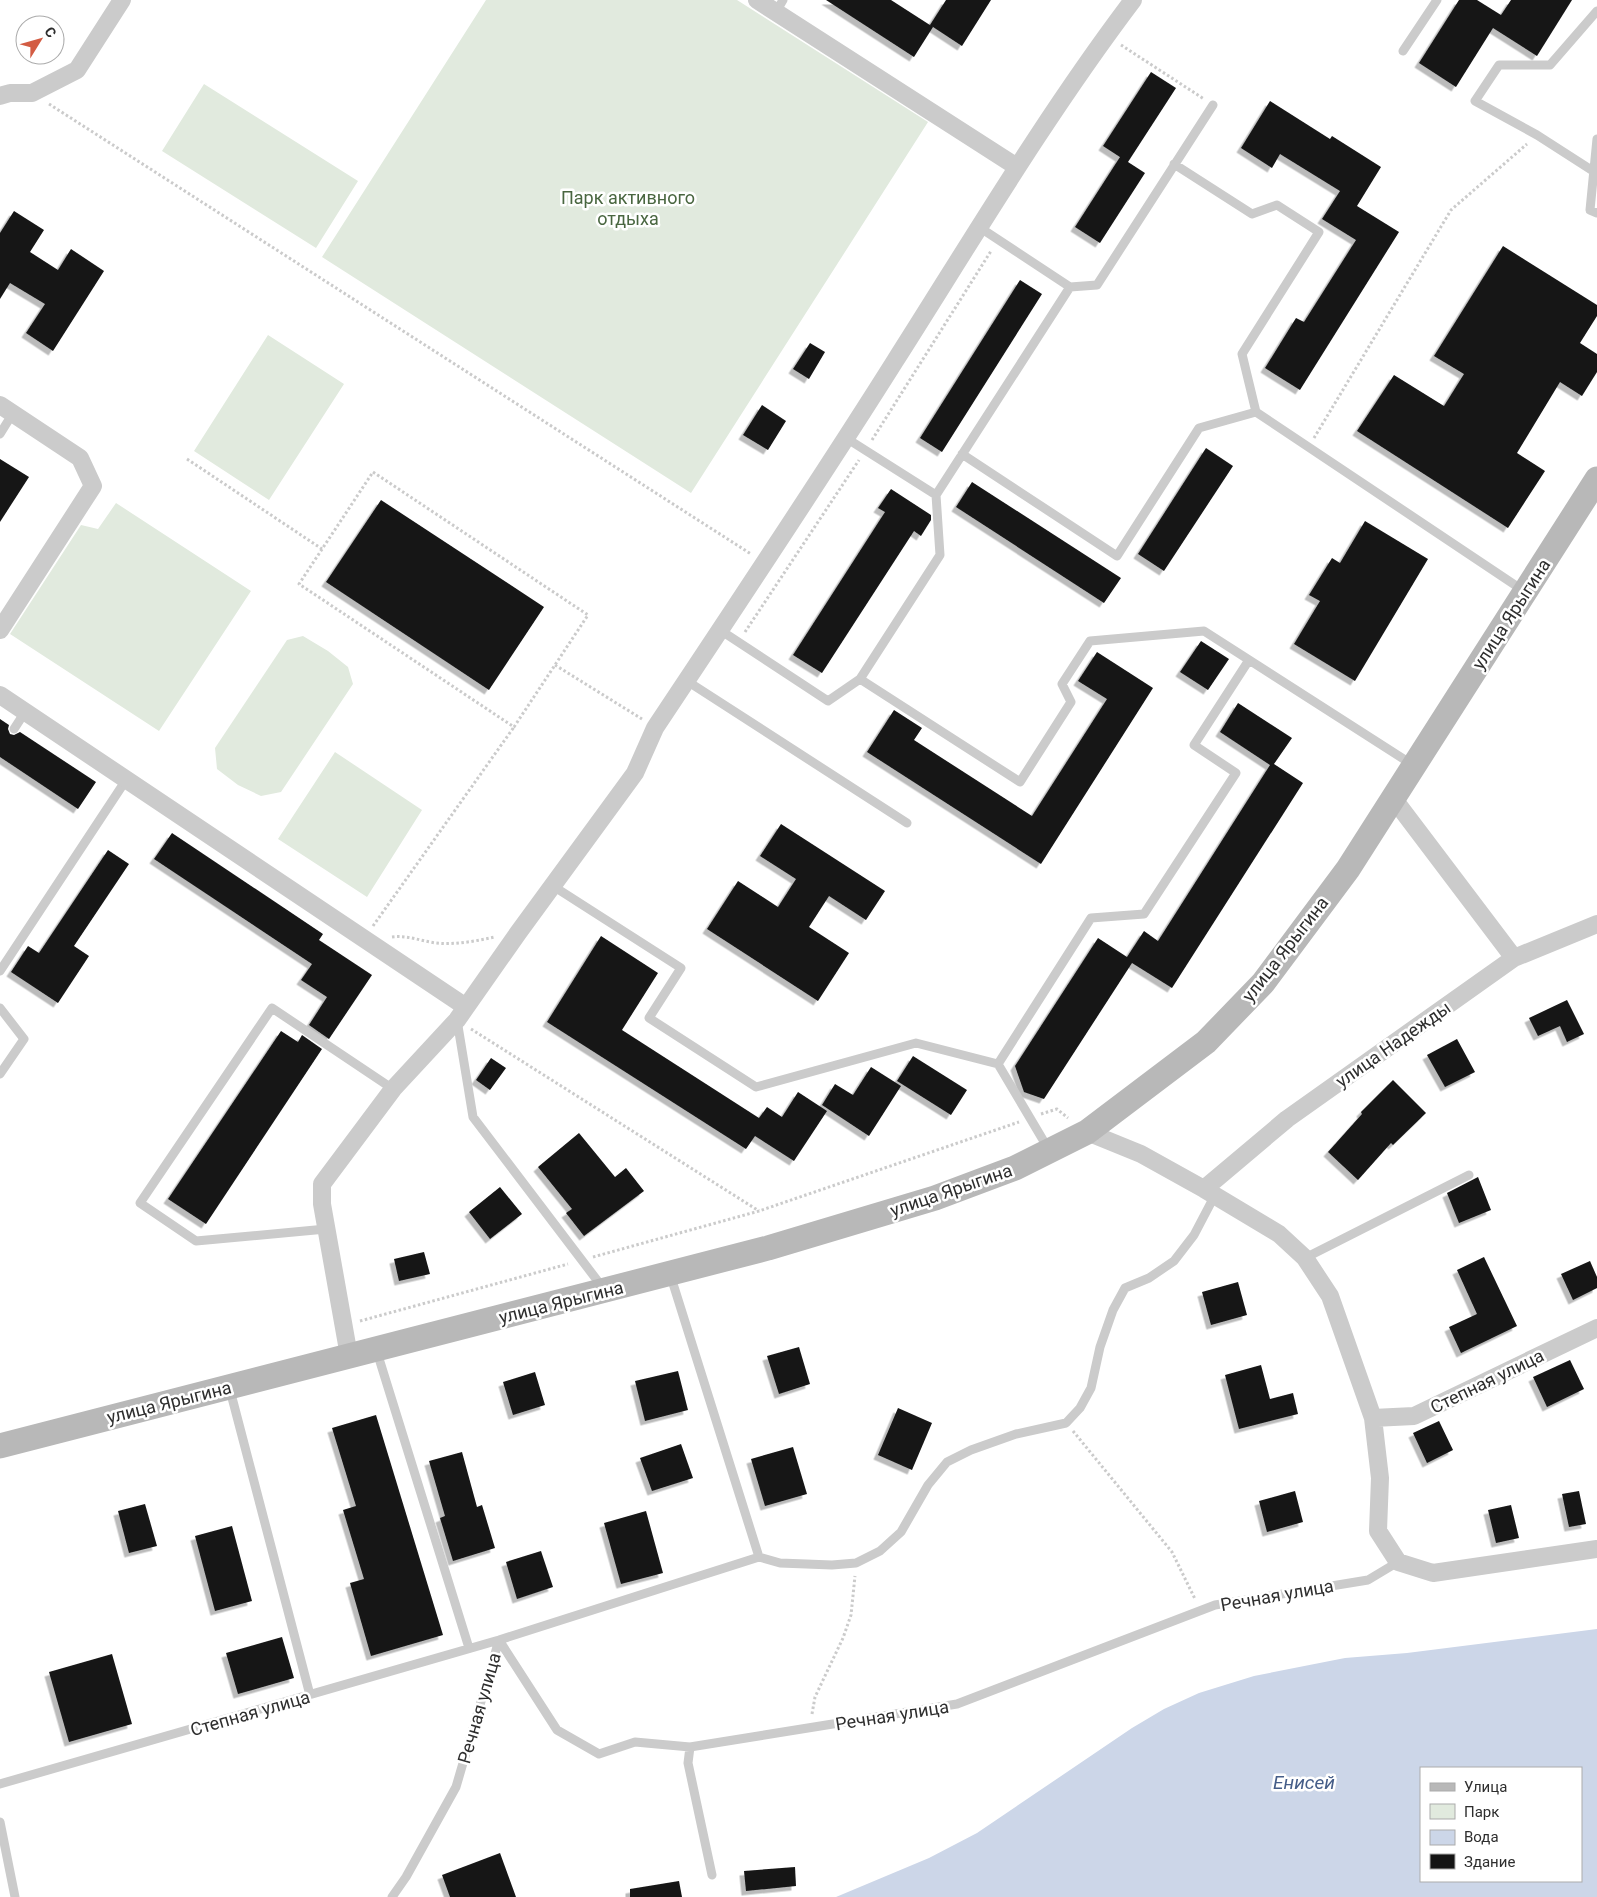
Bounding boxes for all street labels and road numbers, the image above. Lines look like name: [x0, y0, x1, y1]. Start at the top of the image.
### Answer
street label: улица Ярыгина: [1467, 555, 1555, 673]
street label: улица Ярыгина: [1237, 892, 1333, 1006]
street label: улица Надежды: [1331, 997, 1455, 1091]
street label: улица Ярыгина: [887, 1159, 1015, 1221]
street label: улица Ярыгина: [497, 1276, 625, 1328]
street label: Степная улица: [1427, 1344, 1547, 1418]
street label: улица Ярыгина: [105, 1376, 233, 1428]
street label: Речная улица: [1219, 1575, 1335, 1615]
street label: Речная улица: [453, 1650, 505, 1766]
street label: Степная улица: [188, 1686, 312, 1740]
street label: Речная улица: [834, 1696, 950, 1734]

